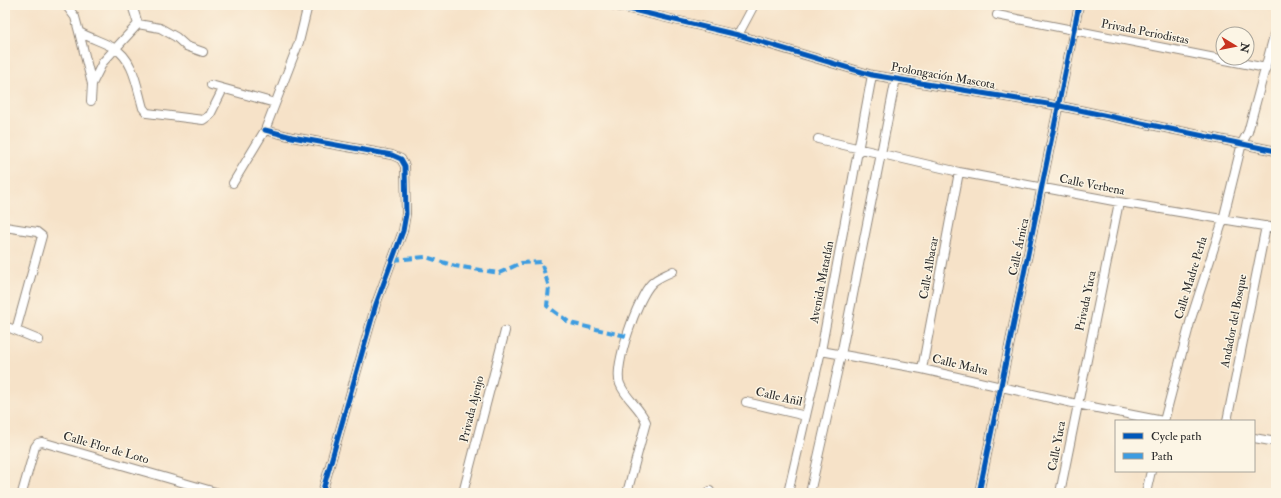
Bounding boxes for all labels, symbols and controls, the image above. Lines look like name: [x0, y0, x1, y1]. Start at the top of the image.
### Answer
street label: Privada Periodistas: [1100, 16, 1190, 48]
north arrow: [1215, 26, 1255, 66]
text: N: [1237, 41, 1252, 55]
street label: Prolongación Mascota: [890, 59, 997, 93]
street label: Calle Verbena: [1058, 171, 1127, 199]
street label: Calle Árnica: [1006, 216, 1033, 277]
street label: Calle Madre Perla: [1171, 234, 1211, 321]
street label: Calle Albacar: [916, 235, 942, 300]
street label: Avenida Matatlán: [806, 240, 837, 325]
street label: Privada Yuca: [1072, 268, 1100, 332]
street label: Andador del Bosque: [1217, 273, 1250, 370]
street label: Calle Malva: [931, 351, 990, 379]
street label: Privada Ajenjo: [456, 374, 488, 444]
street label: Calle Añil: [754, 384, 804, 410]
street label: Calle Yuca: [1045, 419, 1069, 472]
legend: [1115, 420, 1255, 472]
street label: Calle Flor de Loto: [62, 429, 151, 467]
text: Cycle path: [1151, 429, 1202, 444]
text: Path: [1151, 449, 1174, 464]

